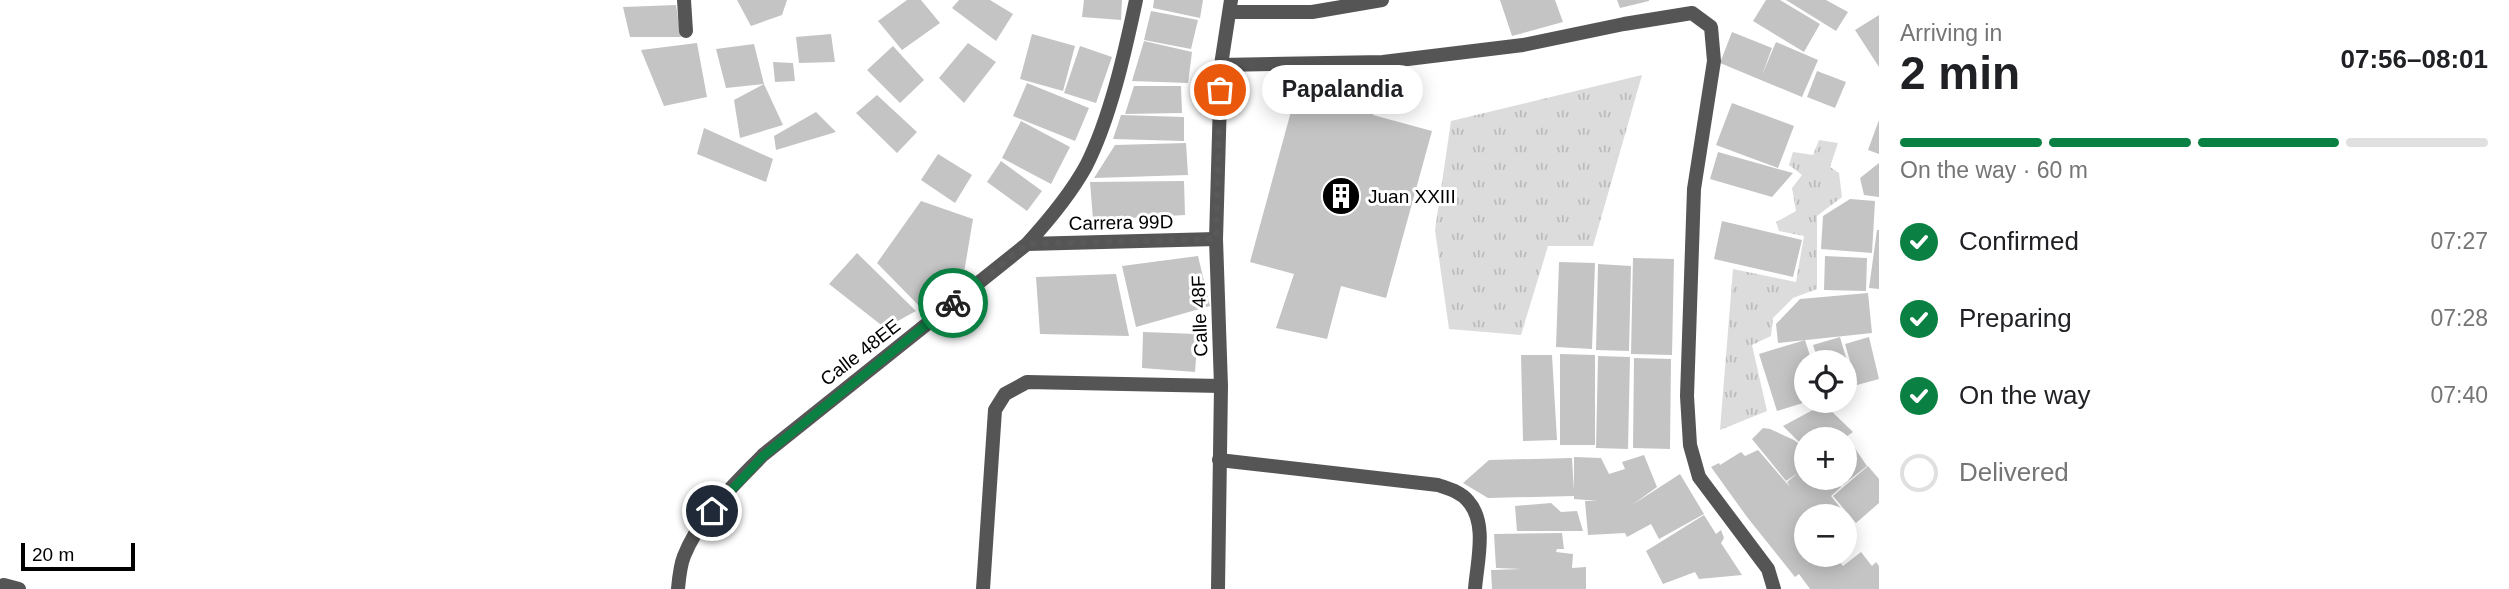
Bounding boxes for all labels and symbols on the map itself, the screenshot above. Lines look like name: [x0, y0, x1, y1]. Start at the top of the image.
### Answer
pin: [1190, 60, 1250, 120]
callout: Papalandia: [1262, 66, 1423, 114]
building icon: Juan XXIII: [1320, 175, 1362, 217]
place label: Juan XXIII: [1368, 186, 1456, 207]
street label: Carrera 99D: [1069, 211, 1173, 234]
courier: [918, 268, 988, 338]
street label: Calle 48F: [1188, 275, 1211, 357]
street label: Calle 48EE: [816, 315, 904, 390]
pin: [682, 481, 742, 541]
scale bar: [21, 540, 135, 572]

